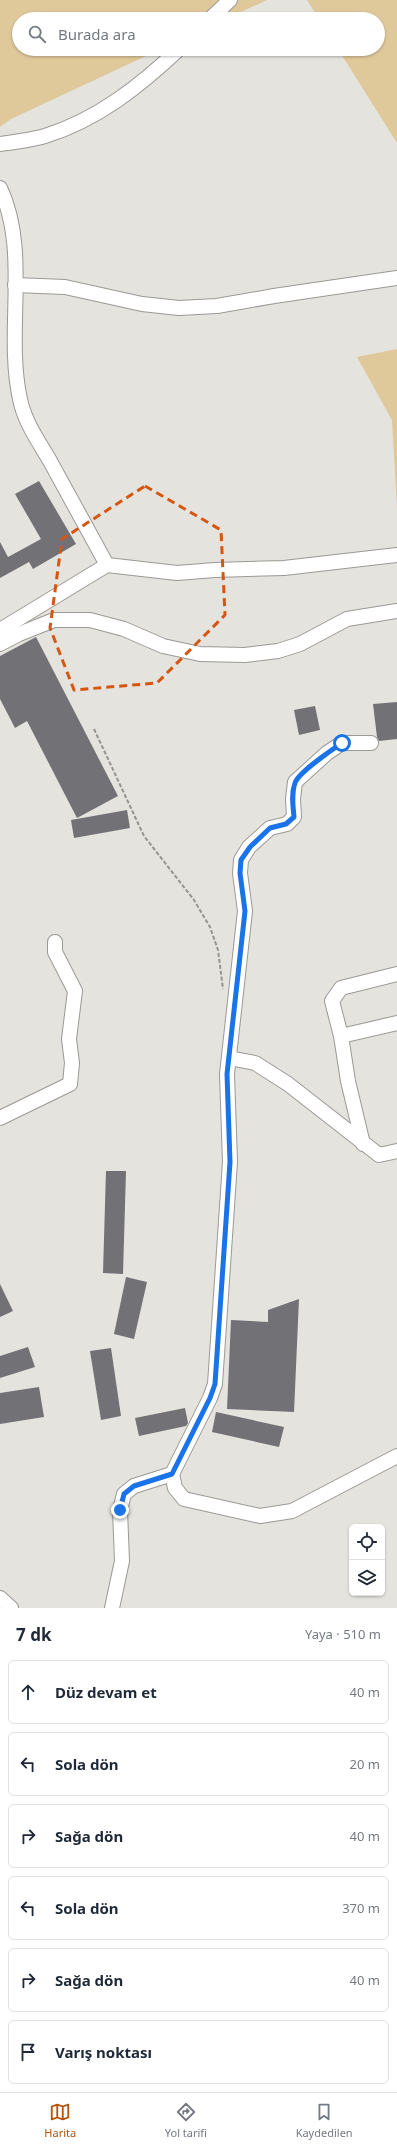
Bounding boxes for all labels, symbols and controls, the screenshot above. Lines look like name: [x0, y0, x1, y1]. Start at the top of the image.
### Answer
search box: [12, 12, 385, 56]
icon: search: [26, 23, 48, 45]
text: Burada ara: [58, 24, 136, 44]
route start: [333, 734, 351, 752]
route end: [111, 1501, 129, 1519]
map controls: [349, 1524, 385, 1596]
button: locate: [349, 1524, 385, 1560]
button: layers: [349, 1560, 385, 1596]
text: 7 dk: [16, 1623, 51, 1646]
text: Yaya · 510 m: [305, 1625, 381, 1643]
icon: ahead: [17, 1681, 39, 1703]
text: Düz devam et: [55, 1682, 157, 1702]
text: 40 m: [350, 1683, 380, 1701]
icon: left: [17, 1753, 39, 1775]
text: Sola dön: [55, 1754, 119, 1774]
text: 20 m: [350, 1755, 380, 1773]
icon: right: [17, 1825, 39, 1847]
text: Sağa dön: [55, 1826, 123, 1846]
text: 40 m: [350, 1827, 380, 1845]
icon: left: [17, 1897, 39, 1919]
text: Sola dön: [55, 1898, 119, 1918]
text: 370 m: [342, 1899, 380, 1917]
icon: right: [17, 1969, 39, 1991]
text: Sağa dön: [55, 1970, 123, 1990]
text: 40 m: [350, 1971, 380, 1989]
icon: arrive: [17, 2041, 39, 2063]
text: Varış noktası: [55, 2042, 152, 2062]
tab: Harita: [44, 2101, 76, 2140]
tab: Yol tarifi: [165, 2101, 207, 2140]
tab: Kaydedilen: [296, 2101, 353, 2140]

